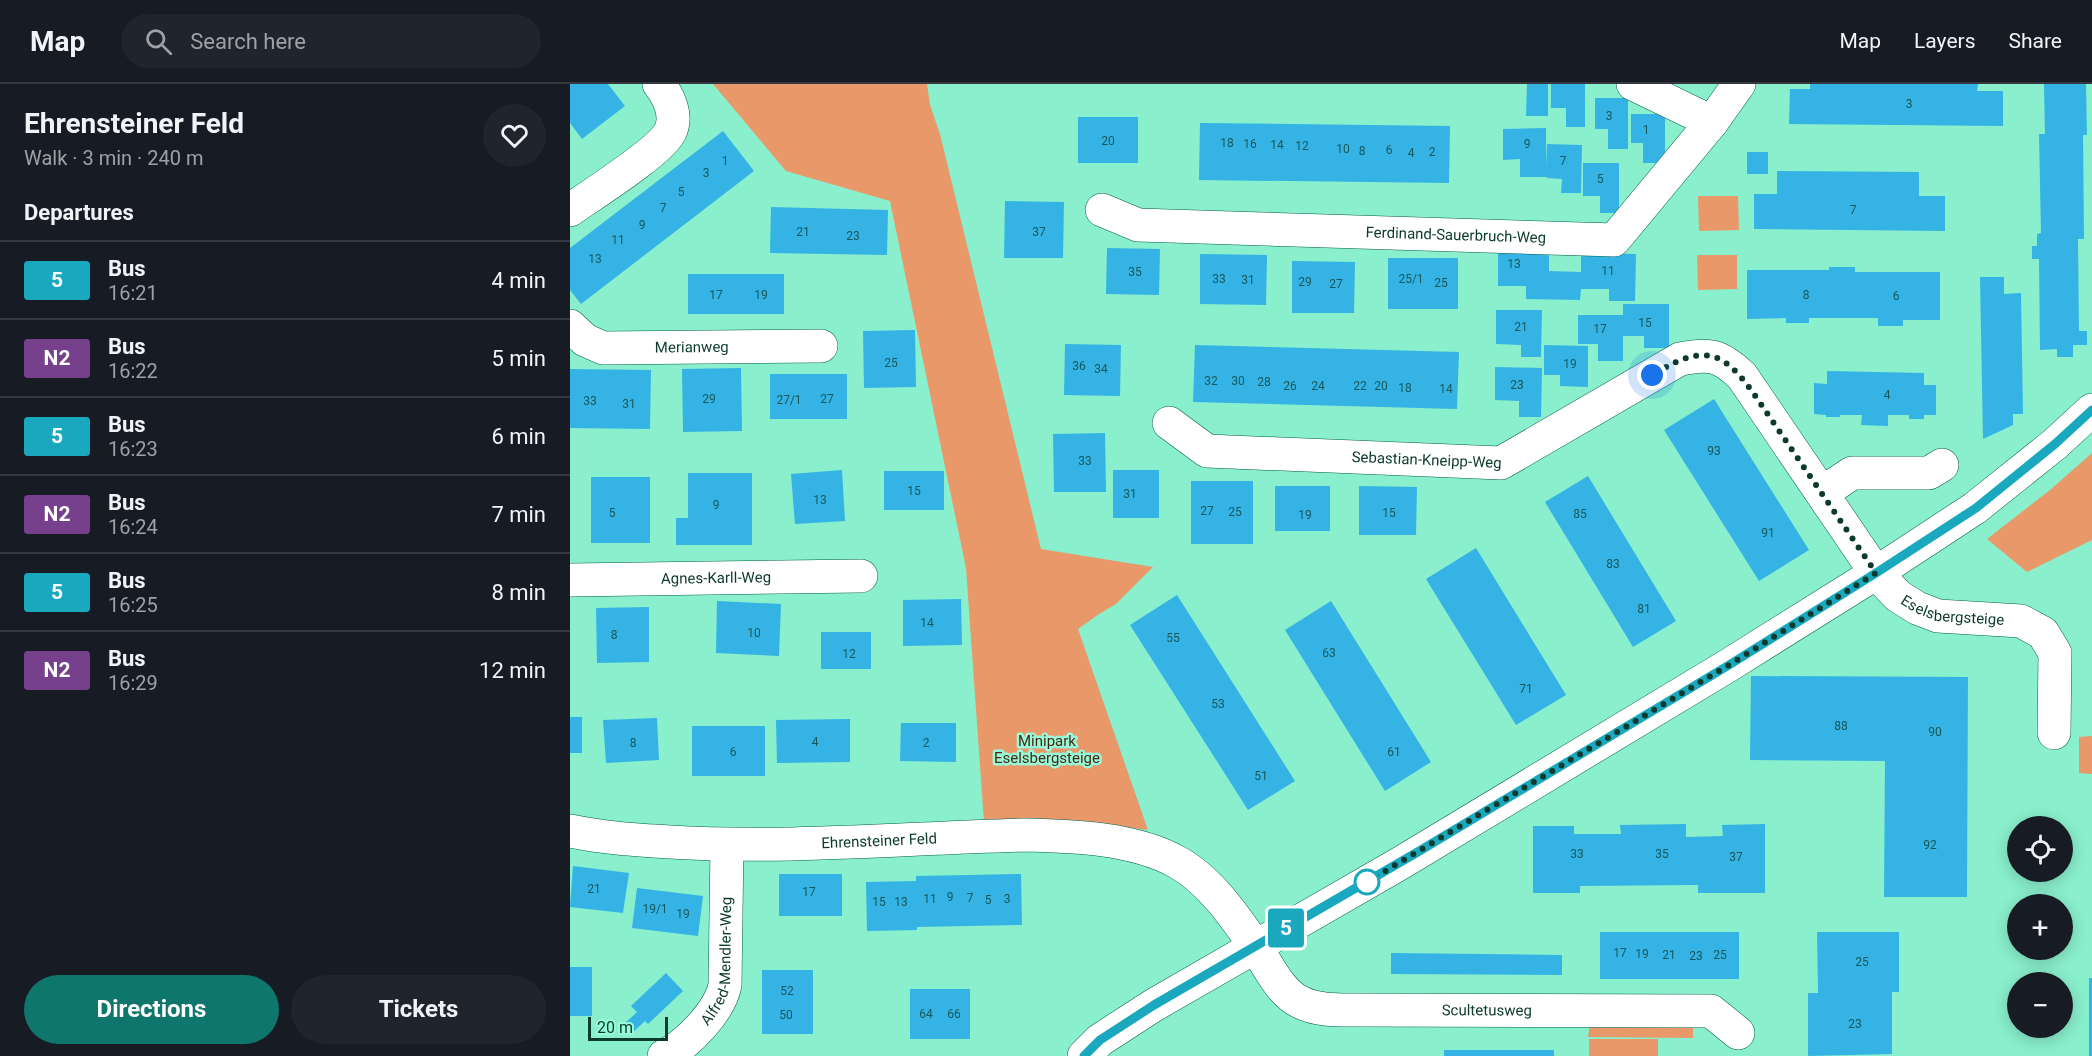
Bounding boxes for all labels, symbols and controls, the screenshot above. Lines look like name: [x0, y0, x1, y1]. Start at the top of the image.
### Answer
search box: [121, 14, 541, 68]
text: Map: [30, 25, 85, 58]
icon: search: [142, 25, 175, 58]
text: Search here: [190, 29, 306, 54]
text: Map: [1839, 29, 1881, 53]
text: Layers: [1914, 29, 1975, 53]
text: Share: [2008, 29, 2062, 53]
house number: 3: [1906, 97, 1912, 111]
button: heart: [483, 104, 546, 167]
text: Ehrensteiner Feld: [24, 107, 244, 140]
house number: 3: [1606, 109, 1612, 123]
house number: 1: [1643, 123, 1649, 137]
house number: 20: [1101, 134, 1115, 148]
house number: 18: [1220, 136, 1234, 150]
house number: 16: [1243, 137, 1257, 151]
house number: 9: [1524, 137, 1530, 151]
house number: 14: [1270, 138, 1284, 152]
house number: 12: [1295, 139, 1309, 153]
house number: 10: [1336, 142, 1350, 156]
house number: 6: [1386, 143, 1393, 157]
house number: 8: [1359, 144, 1366, 158]
house number: 2: [1429, 145, 1436, 159]
text: Walk · 3 min · 240 m: [24, 146, 203, 170]
house number: 4: [1408, 146, 1415, 160]
house number: 1: [722, 154, 728, 168]
house number: 7: [1560, 154, 1567, 168]
house number: 3: [703, 166, 709, 180]
house number: 5: [1597, 172, 1604, 186]
house number: 5: [678, 185, 685, 199]
text: Departures: [24, 200, 134, 225]
house number: 7: [660, 201, 667, 215]
house number: 7: [1850, 203, 1857, 217]
house number: 9: [639, 218, 645, 232]
street label: Ferdinand-Sauerbruch-Weg: [1365, 223, 1546, 247]
house number: 21: [796, 225, 810, 239]
house number: 37: [1032, 225, 1046, 239]
house number: 23: [846, 229, 860, 243]
house number: 11: [611, 233, 625, 247]
house number: 13: [588, 252, 602, 266]
text: Bus: [108, 256, 146, 281]
house number: 13: [1507, 257, 1521, 271]
house number: 11: [1601, 264, 1615, 278]
house number: 35: [1128, 265, 1142, 279]
text: 5: [51, 268, 63, 292]
text: 4 min: [491, 268, 546, 293]
house number: 33: [1212, 272, 1226, 286]
house number: 25/1: [1398, 272, 1424, 286]
house number: 31: [1241, 273, 1255, 287]
house number: 29: [1298, 275, 1312, 289]
house number: 25: [1434, 276, 1448, 290]
house number: 27: [1329, 277, 1343, 291]
text: 16:21: [108, 281, 158, 305]
house number: 17: [709, 288, 723, 302]
house number: 19: [754, 288, 768, 302]
house number: 8: [1803, 288, 1810, 302]
house number: 6: [1893, 289, 1900, 303]
house number: 15: [1638, 316, 1652, 330]
house number: 21: [1514, 320, 1528, 334]
house number: 17: [1593, 322, 1607, 336]
text: Bus: [108, 334, 146, 359]
street label: Merianweg: [655, 338, 729, 357]
text: N2: [44, 346, 70, 370]
text: 5 min: [491, 346, 546, 371]
house number: 25: [884, 356, 898, 370]
house number: 19: [1563, 357, 1577, 371]
text: 16:22: [108, 359, 158, 383]
house number: 36: [1072, 359, 1086, 373]
your location: [1637, 360, 1667, 390]
house number: 34: [1094, 362, 1108, 376]
house number: 32: [1204, 374, 1218, 388]
house number: 30: [1231, 374, 1245, 388]
house number: 28: [1257, 375, 1271, 389]
house number: 23: [1510, 378, 1524, 392]
house number: 26: [1283, 379, 1297, 393]
house number: 24: [1311, 379, 1325, 393]
house number: 22: [1353, 379, 1367, 393]
house number: 20: [1374, 379, 1388, 393]
house number: 18: [1398, 381, 1412, 395]
house number: 14: [1439, 382, 1453, 396]
house number: 4: [1884, 388, 1891, 402]
house number: 29: [702, 392, 716, 406]
house number: 27: [820, 392, 834, 406]
house number: 27/1: [776, 393, 802, 407]
house number: 33: [583, 394, 597, 408]
house number: 31: [622, 397, 636, 411]
text: Bus: [108, 412, 146, 437]
text: 5: [51, 424, 63, 448]
text: 6 min: [491, 424, 546, 449]
text: 16:23: [108, 437, 158, 461]
house number: 93: [1707, 444, 1721, 458]
street label: Sebastian-Kneipp-Weg: [1351, 448, 1502, 472]
house number: 33: [1078, 454, 1092, 468]
house number: 15: [907, 484, 921, 498]
house number: 31: [1123, 487, 1137, 501]
text: Bus: [108, 490, 146, 515]
house number: 13: [813, 493, 827, 507]
house number: 9: [713, 498, 719, 512]
text: N2: [44, 502, 70, 526]
text: 7 min: [491, 502, 546, 527]
house number: 27: [1200, 504, 1214, 518]
house number: 25: [1228, 505, 1242, 519]
house number: 5: [609, 506, 616, 520]
house number: 15: [1382, 506, 1396, 520]
house number: 85: [1573, 507, 1587, 521]
house number: 19: [1298, 508, 1312, 522]
text: 16:24: [108, 515, 158, 539]
house number: 91: [1761, 526, 1775, 540]
house number: 83: [1606, 557, 1620, 571]
text: Bus: [108, 568, 146, 593]
street label: Agnes-Karll-Weg: [661, 568, 771, 588]
text: 5: [51, 580, 63, 604]
text: 8 min: [491, 580, 546, 605]
street label: Eselsbergsteige: [1897, 591, 2005, 629]
text: 16:25: [108, 593, 158, 617]
house number: 81: [1637, 602, 1651, 616]
house number: 14: [920, 616, 934, 630]
house number: 10: [747, 626, 761, 640]
house number: 8: [611, 628, 618, 642]
house number: 55: [1166, 631, 1180, 645]
text: Bus: [108, 646, 146, 671]
house number: 63: [1322, 646, 1336, 660]
house number: 12: [842, 647, 856, 661]
text: N2: [44, 658, 70, 682]
text: 12 min: [479, 658, 546, 683]
text: 16:29: [108, 671, 158, 695]
house number: 71: [1519, 682, 1533, 696]
house number: 53: [1211, 697, 1225, 711]
house number: 88: [1834, 719, 1848, 733]
house number: 90: [1928, 725, 1942, 739]
park label: Minipark Eselsbergsteige: [994, 732, 1100, 767]
house number: 4: [812, 735, 819, 749]
house number: 8: [630, 736, 637, 750]
house number: 2: [923, 736, 930, 750]
house number: 6: [730, 745, 737, 759]
house number: 61: [1387, 745, 1401, 759]
house number: 51: [1254, 769, 1268, 783]
map controls: [2007, 816, 2073, 1038]
button: locate: [2007, 816, 2073, 882]
street label: Ehrensteiner Feld: [821, 829, 937, 852]
house number: 92: [1923, 838, 1937, 852]
house number: 33: [1570, 847, 1584, 861]
house number: 35: [1655, 847, 1669, 861]
house number: 37: [1729, 850, 1743, 864]
unlabelled marker: [1354, 869, 1380, 895]
house number: 21: [587, 882, 601, 896]
house number: 17: [802, 885, 816, 899]
house number: 9: [947, 890, 953, 904]
house number: 7: [967, 891, 974, 905]
house number: 11: [923, 892, 937, 906]
house number: 3: [1004, 892, 1010, 906]
house number: 5: [985, 893, 992, 907]
button: +: [2007, 894, 2073, 960]
house number: 15: [872, 895, 886, 909]
house number: 13: [894, 895, 908, 909]
street label: Alfred-Mendler-Weg: [697, 897, 735, 1029]
house number: 19/1: [642, 902, 668, 916]
house number: 19: [676, 907, 690, 921]
line badge: 5: [1266, 908, 1306, 948]
text: 5: [1280, 916, 1292, 940]
house number: 17: [1613, 946, 1627, 960]
house number: 19: [1635, 947, 1649, 961]
house number: 21: [1662, 948, 1676, 962]
house number: 25: [1713, 948, 1727, 962]
house number: 23: [1689, 949, 1703, 963]
house number: 25: [1855, 955, 1869, 969]
button: −: [2007, 972, 2073, 1038]
button: Directions: [24, 975, 279, 1044]
button: Tickets: [291, 975, 546, 1044]
house number: 52: [780, 984, 794, 998]
street label: Scultetusweg: [1442, 1001, 1532, 1019]
house number: 64: [919, 1007, 933, 1021]
house number: 66: [947, 1007, 961, 1021]
house number: 50: [779, 1008, 793, 1022]
scale bar: [588, 1014, 668, 1042]
house number: 23: [1848, 1017, 1862, 1031]
text: 20 m: [597, 1018, 633, 1037]

